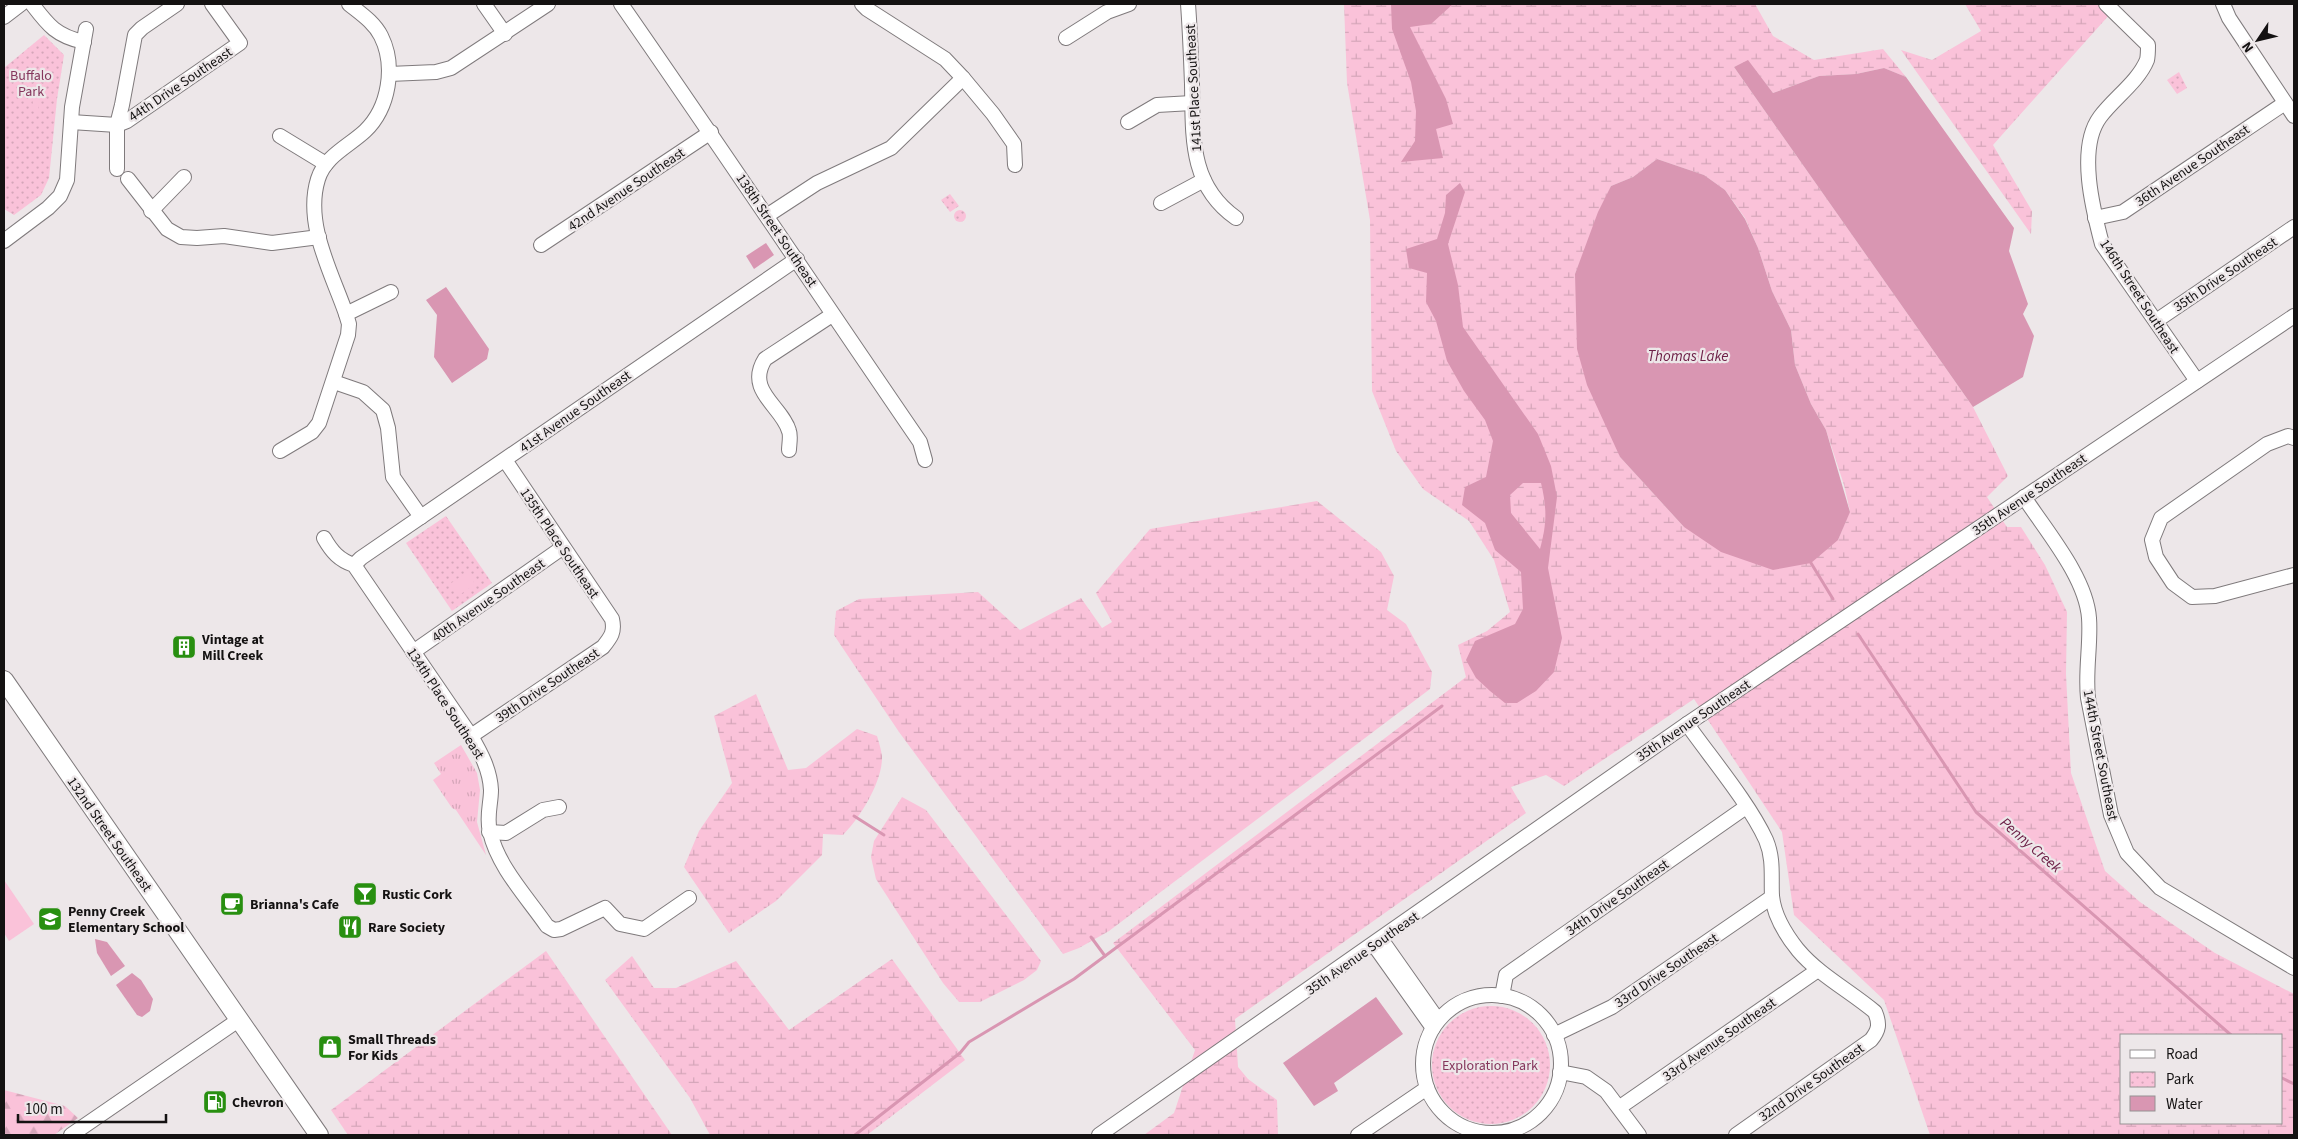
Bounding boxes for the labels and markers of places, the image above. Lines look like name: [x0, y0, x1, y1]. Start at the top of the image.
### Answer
place label: Vintage at Mill Creek: [201, 630, 265, 666]
building icon: Vintage at Mill Creek: [171, 634, 197, 660]
bar icon: Rustic Cork: [352, 881, 378, 907]
place label: Rustic Cork: [382, 885, 453, 905]
cafe icon: Brianna's Cafe: [219, 891, 245, 917]
place label: Brianna's Cafe: [250, 895, 339, 915]
place label: Penny Creek Elementary School: [68, 902, 184, 938]
school or university icon: Penny Creek Elementary School: [37, 906, 63, 932]
restaurant icon: Rare Society: [337, 914, 363, 940]
place label: Rare Society: [368, 918, 446, 938]
place label: Small Threads For Kids: [348, 1030, 436, 1066]
shop icon: Small Threads For Kids: [317, 1034, 343, 1060]
fuel station icon: Chevron: [202, 1089, 228, 1115]
place label: Chevron: [232, 1093, 284, 1113]

